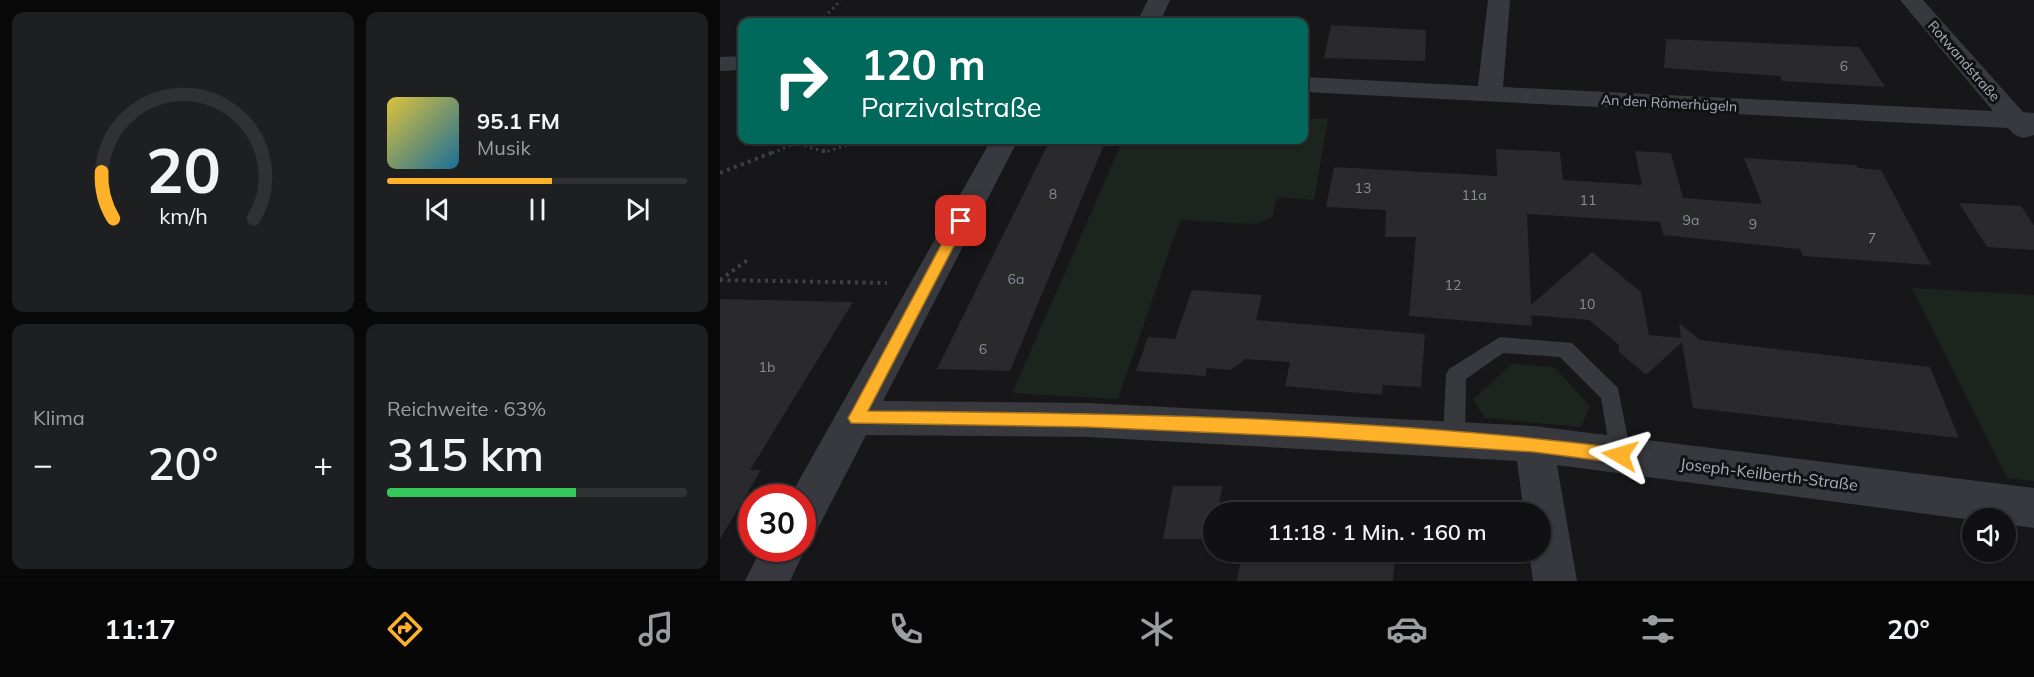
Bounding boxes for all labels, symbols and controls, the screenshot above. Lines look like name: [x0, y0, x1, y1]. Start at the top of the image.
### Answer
street label: Rotwandstraße: [1924, 17, 2004, 105]
text: 120 m: [861, 38, 986, 91]
icon: right: [762, 42, 840, 120]
house number: 6: [1840, 57, 1848, 75]
text: Parzivalstraße: [861, 90, 1042, 124]
street label: An den Römerhügeln: [1600, 90, 1738, 116]
text: 95.1 FM: [477, 107, 560, 135]
text: 20: [146, 130, 220, 209]
text: Musik: [477, 135, 531, 160]
house number: 13: [1355, 179, 1371, 197]
house number: 8: [1049, 185, 1057, 203]
house number: 11a: [1461, 186, 1487, 204]
house number: 11: [1580, 191, 1596, 209]
icon: previous: [421, 193, 454, 226]
icon: pause: [521, 193, 554, 226]
icon: next: [621, 193, 654, 226]
pin: [935, 195, 986, 246]
text: km/h: [159, 202, 207, 229]
icon: arrive: [944, 204, 977, 237]
house number: 9a: [1683, 211, 1699, 229]
house number: 9: [1749, 215, 1757, 233]
house number: 7: [1868, 229, 1876, 247]
house number: 6a: [1008, 270, 1024, 288]
house number: 12: [1445, 276, 1461, 294]
house number: 10: [1579, 295, 1595, 313]
house number: 6: [979, 340, 987, 358]
house number: 1b: [759, 358, 775, 376]
text: Reichweite · 63%: [387, 396, 546, 421]
text: Klima: [33, 405, 85, 430]
position arrow: [1588, 423, 1652, 487]
text: 315 km: [387, 426, 544, 482]
text: 20°: [148, 435, 218, 491]
text: −: [33, 443, 53, 484]
text: +: [313, 443, 333, 484]
street label: Joseph-Keilberth-Straße: [1679, 453, 1859, 495]
speed limit sign: 30: [738, 484, 816, 562]
map controls: [1962, 508, 2016, 562]
button: sound: [1962, 508, 2016, 562]
text: 11:18 · 1 Min. · 160 m: [1268, 518, 1486, 546]
icon: directions: [384, 608, 426, 650]
icon: music: [635, 608, 677, 650]
icon: phone: [885, 608, 927, 650]
icon: climate: [1136, 608, 1178, 650]
icon: car: [1386, 608, 1428, 650]
icon: filters: [1637, 608, 1679, 650]
text: 11:17: [104, 612, 176, 646]
text: 20°: [1887, 612, 1930, 646]

